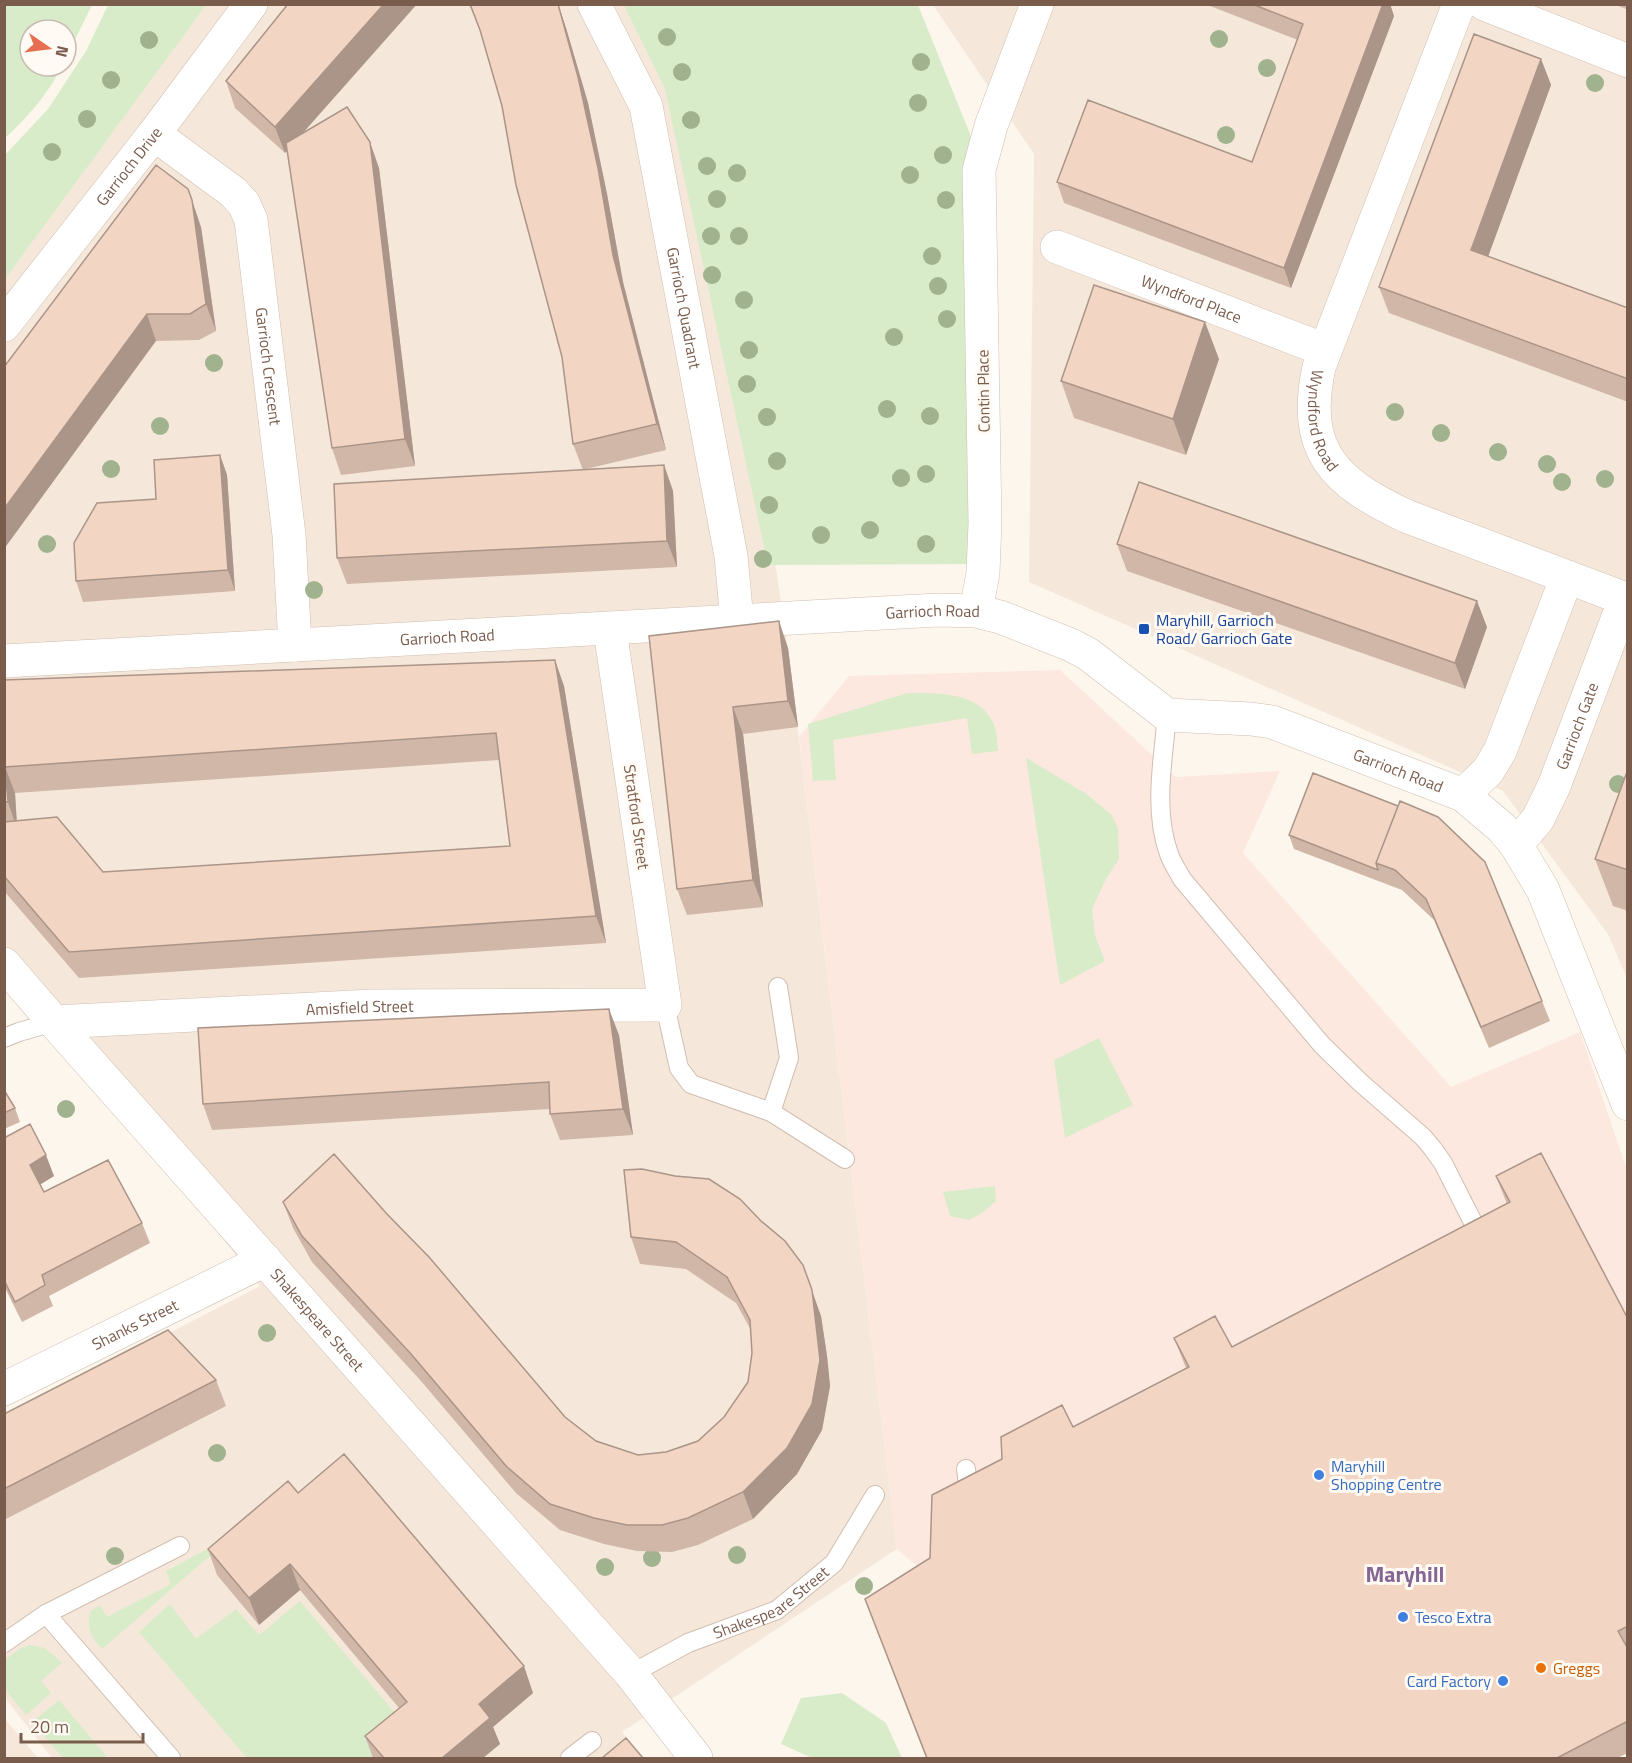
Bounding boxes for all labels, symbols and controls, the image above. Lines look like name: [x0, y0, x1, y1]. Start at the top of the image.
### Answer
north arrow: [18, 18, 78, 78]
text: N: [50, 43, 76, 60]
street label: Garrioch Drive: [90, 121, 168, 211]
street label: Garrioch Quadrant: [661, 245, 707, 371]
street label: Wyndford Place: [1138, 268, 1245, 329]
street label: Garrioch Crescent: [250, 306, 288, 427]
street label: Contin Place: [970, 349, 996, 433]
street label: Wyndford Road: [1302, 368, 1345, 476]
street label: Garrioch Road: [885, 598, 980, 625]
place label: Maryhill, Garrioch Road/ Garrioch Gate: [1156, 608, 1292, 650]
street label: Garrioch Road: [399, 622, 495, 651]
marker: Maryhill, Garrioch Road/ Garrioch Gate: [1137, 622, 1151, 636]
street label: Garrioch Gate: [1549, 679, 1604, 773]
street label: Garrioch Road: [1350, 742, 1447, 798]
street label: Stratford Street: [618, 763, 656, 871]
street label: Amisfield Street: [305, 994, 414, 1021]
street label: Shakespeare Street: [265, 1263, 370, 1377]
street label: Shanks Street: [87, 1293, 183, 1356]
place label: Maryhill Shopping Centre: [1331, 1454, 1442, 1496]
marker: Maryhill Shopping Centre: [1312, 1468, 1326, 1482]
district label: Maryhill: [1365, 1557, 1445, 1591]
street label: Shakespeare Street: [710, 1560, 834, 1645]
place label: Tesco Extra: [1415, 1605, 1492, 1629]
marker: Tesco Extra: [1396, 1610, 1410, 1624]
place label: Greggs: [1553, 1656, 1600, 1680]
marker: Greggs: [1534, 1661, 1548, 1675]
place label: Card Factory: [1407, 1669, 1491, 1693]
marker: Card Factory: [1496, 1674, 1510, 1688]
scale bar: [21, 1706, 142, 1744]
text: 20 m: [30, 1713, 69, 1740]

